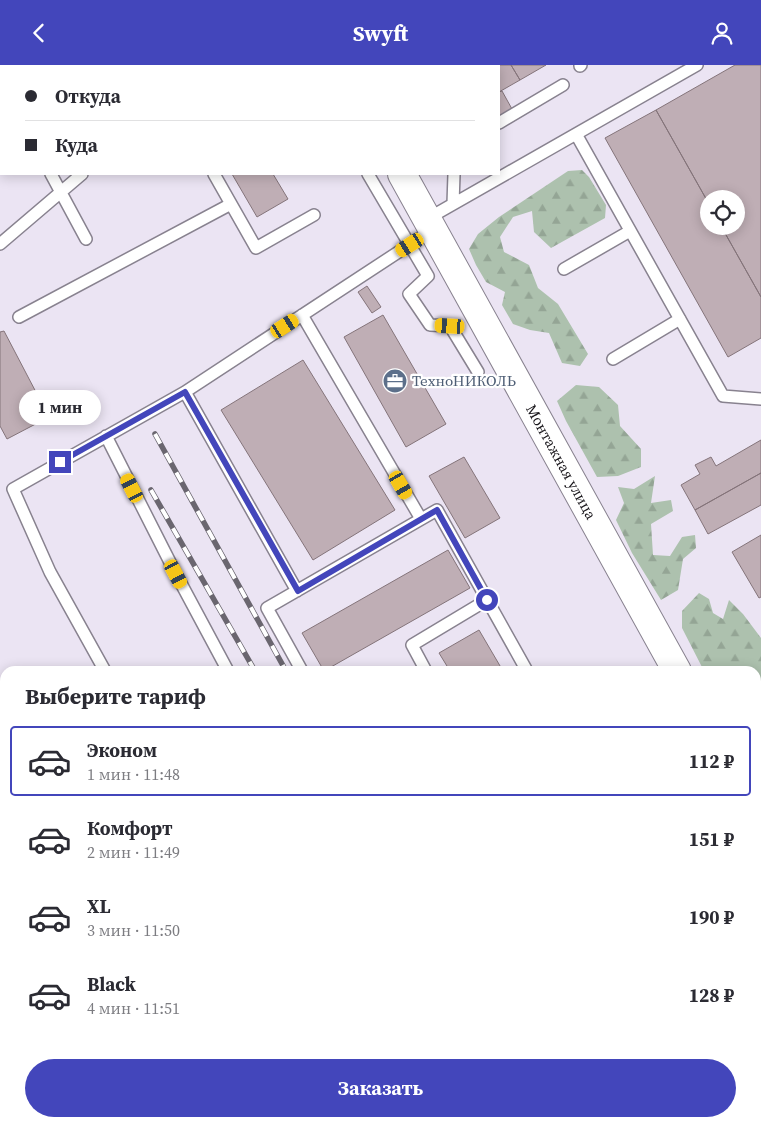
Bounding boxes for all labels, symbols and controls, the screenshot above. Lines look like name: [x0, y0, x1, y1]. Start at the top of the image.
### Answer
text: Swyft: [353, 18, 408, 48]
icon: back: [25, 19, 53, 47]
icon: person: [708, 19, 736, 47]
text: Откуда: [55, 83, 121, 109]
text: Куда: [55, 132, 98, 158]
map controls: [700, 190, 745, 235]
button: locate: [700, 190, 745, 235]
car: [393, 231, 426, 259]
car: [268, 312, 301, 340]
car: [434, 318, 465, 334]
office icon: ТехноНИКОЛЬ: [382, 368, 408, 394]
place label: ТехноНИКОЛЬ: [412, 370, 516, 391]
callout: 1 мин: [19, 389, 101, 425]
text: 1 мин: [38, 396, 82, 418]
street label: Монтажная улица: [521, 400, 602, 523]
route end: [49, 451, 71, 473]
car: [387, 468, 414, 502]
car: [118, 471, 145, 505]
car: [162, 557, 189, 591]
route start: [476, 589, 498, 611]
text: Выберите тариф: [25, 681, 206, 711]
text: Эконом: [87, 737, 157, 763]
icon: car: [27, 739, 72, 784]
text: 112 ₽: [689, 748, 734, 774]
text: 1 мин · 11:48: [87, 763, 180, 785]
text: Комфорт: [87, 815, 173, 841]
icon: car: [27, 817, 72, 862]
text: 151 ₽: [689, 826, 734, 852]
text: 2 мин · 11:49: [87, 841, 180, 863]
text: XL: [87, 893, 110, 919]
icon: car: [27, 895, 72, 940]
text: 190 ₽: [689, 904, 734, 930]
text: 3 мин · 11:50: [87, 919, 180, 941]
text: Black: [87, 971, 136, 997]
icon: car: [27, 973, 72, 1018]
text: 128 ₽: [689, 982, 734, 1008]
text: 4 мин · 11:51: [87, 997, 180, 1019]
button: Заказать: [25, 1059, 736, 1117]

